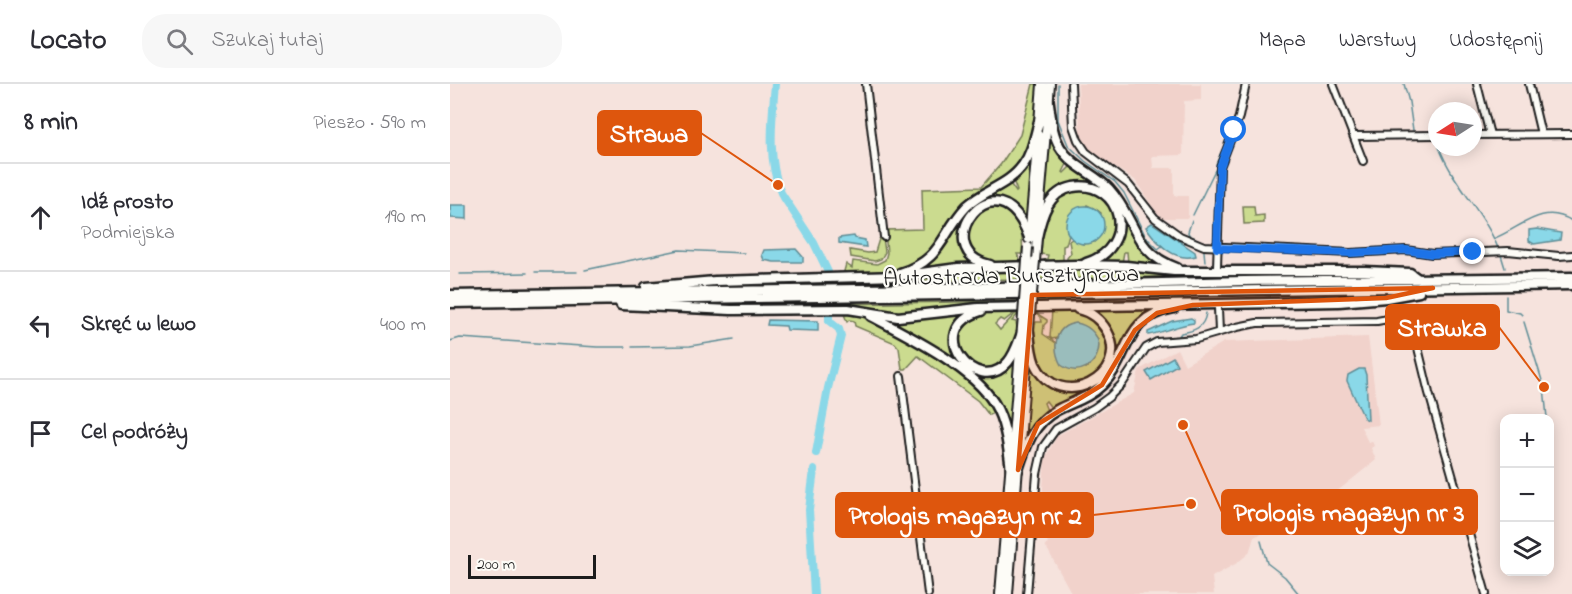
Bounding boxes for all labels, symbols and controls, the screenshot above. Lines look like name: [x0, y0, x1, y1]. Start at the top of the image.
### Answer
search box: [142, 14, 562, 68]
text: Locato: [30, 21, 106, 62]
icon: search: [163, 25, 196, 58]
text: Szukaj tutaj: [211, 25, 322, 57]
text: Mapa: [1259, 26, 1306, 56]
text: Warstwy: [1339, 26, 1416, 56]
text: Udostępnij: [1449, 26, 1542, 56]
north arrow: [1428, 102, 1482, 156]
text: 8 min: [24, 104, 78, 142]
text: Pieszo · 590 m: [313, 109, 426, 138]
callout: Strawa: [598, 111, 701, 155]
route start: [1220, 116, 1246, 142]
text: Strawa: [610, 117, 688, 155]
text: Idź prosto: [81, 187, 174, 219]
icon: ahead: [24, 201, 57, 234]
text: 190 m: [384, 203, 426, 232]
text: Podmiejska: [81, 219, 175, 248]
route end: [1459, 238, 1485, 264]
street label: Autostrada Bursztynowa: [883, 258, 1139, 298]
callout: Strawka: [1386, 305, 1499, 349]
icon: left: [24, 309, 57, 342]
text: Skręć w lewo: [81, 309, 196, 341]
text: 400 m: [380, 311, 426, 340]
text: Strawka: [1397, 311, 1487, 349]
map controls: [1500, 414, 1554, 576]
button: +: [1500, 414, 1554, 468]
icon: arrive: [24, 417, 57, 450]
text: Cel podróży: [81, 417, 188, 449]
button: −: [1500, 468, 1554, 522]
callout: Prologis magazyn nr 3: [1222, 490, 1477, 534]
callout: Prologis magazyn nr 2: [836, 493, 1093, 537]
text: Prologis magazyn nr 3: [1233, 496, 1465, 535]
text: Prologis magazyn nr 2: [848, 499, 1082, 538]
button: layers: [1500, 522, 1554, 576]
scale bar: [468, 552, 596, 580]
text: 200 m: [477, 553, 515, 577]

